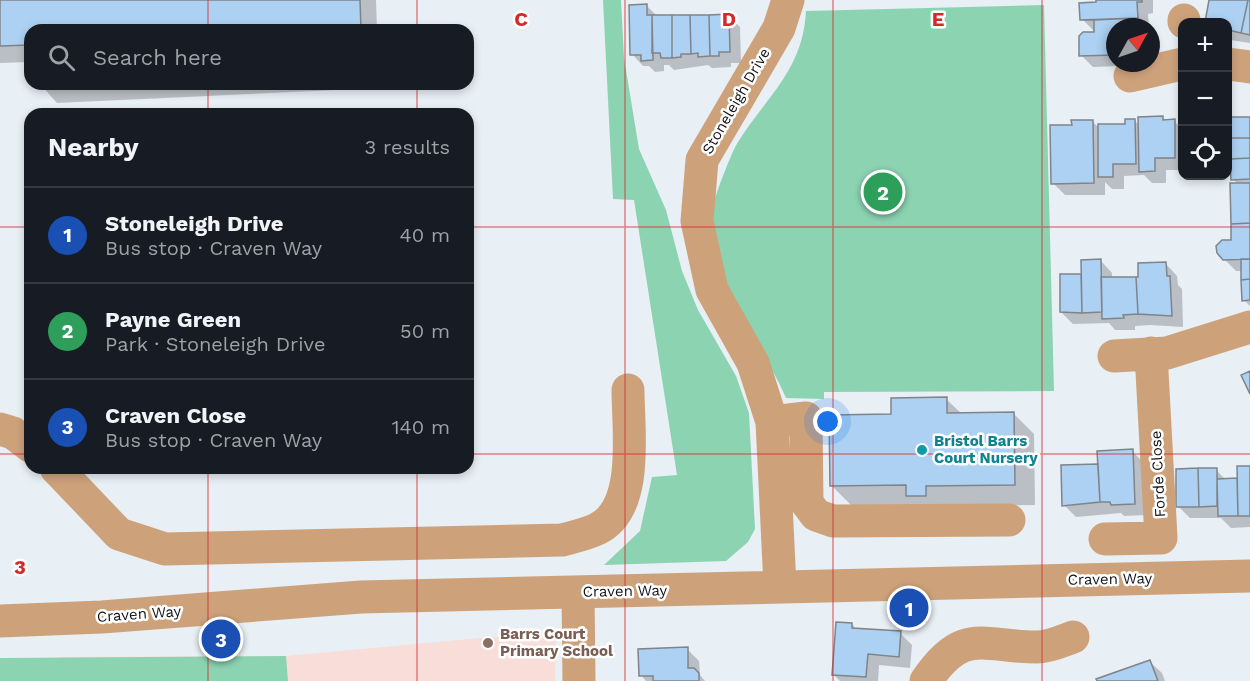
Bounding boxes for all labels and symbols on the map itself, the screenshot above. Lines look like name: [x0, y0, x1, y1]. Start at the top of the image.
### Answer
text: C: [514, 7, 528, 31]
text: D: [722, 7, 736, 31]
text: E: [932, 7, 944, 31]
north arrow: [1106, 18, 1160, 72]
street label: Stoneleigh Drive: [698, 45, 774, 157]
pin: 2: [864, 170, 902, 214]
your location: [813, 407, 842, 436]
street label: Forde Close: [1147, 430, 1169, 518]
place label: Bristol Barrs Court Nursery: [934, 432, 1038, 467]
marker: Bristol Barrs Court Nursery: [915, 443, 929, 457]
text: 3: [14, 555, 26, 579]
street label: Craven Way: [1068, 569, 1153, 589]
street label: Craven Way: [583, 581, 668, 601]
pin: 1: [890, 586, 928, 630]
street label: Craven Way: [96, 602, 182, 626]
pin: 3: [202, 616, 240, 662]
place label: Barrs Court Primary School: [500, 625, 613, 660]
marker: Barrs Court Primary School: [481, 636, 495, 650]

